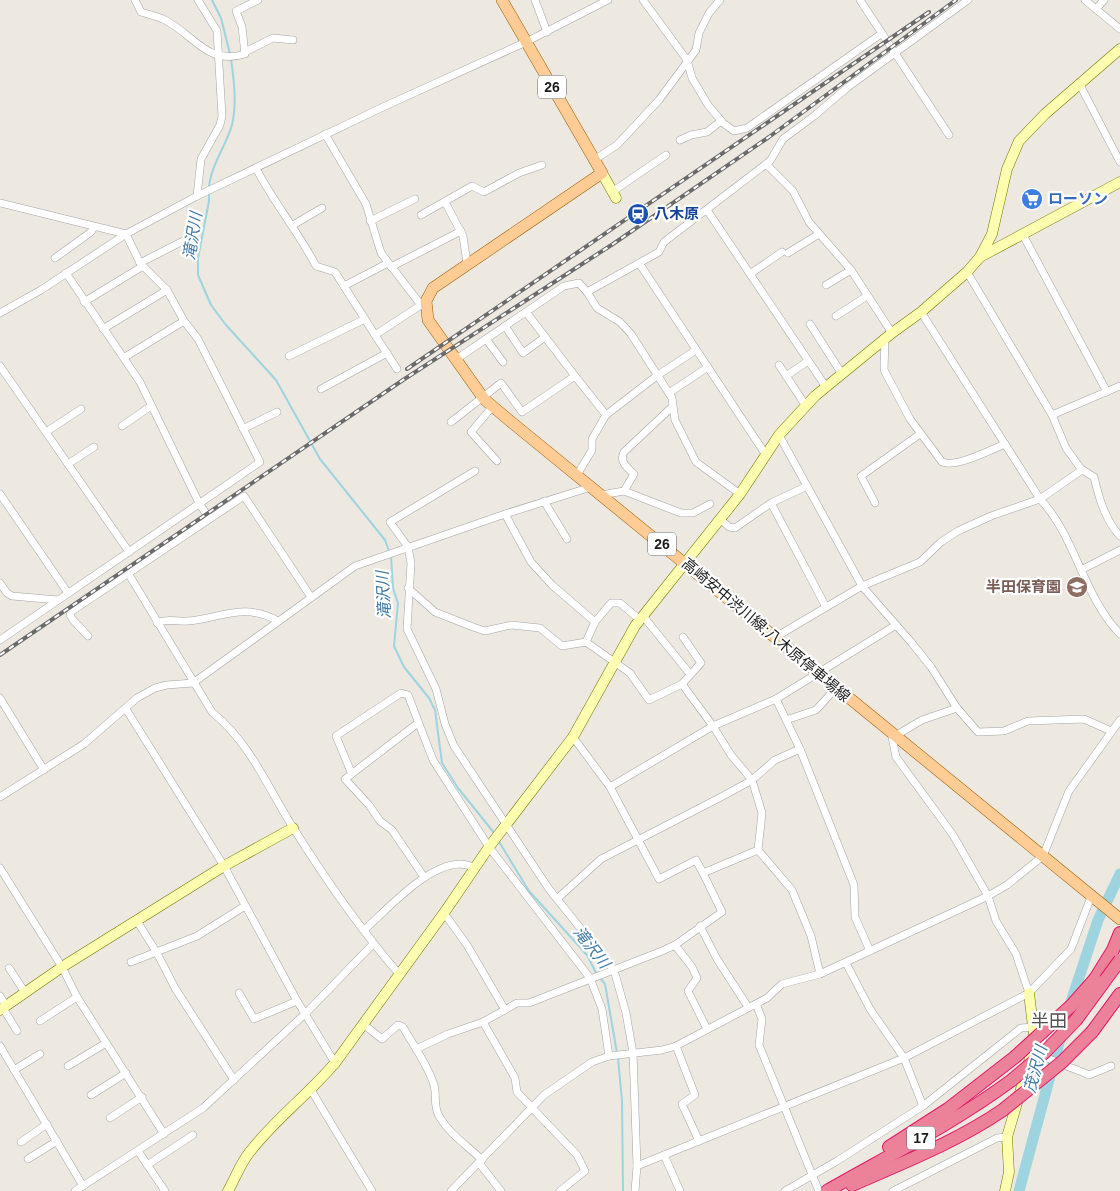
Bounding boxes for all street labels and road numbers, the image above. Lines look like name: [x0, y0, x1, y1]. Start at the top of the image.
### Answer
road number: 26: [538, 75, 566, 98]
road number: 26: [648, 532, 676, 556]
street label: 高崎安中渋川線;八木原停車場線: [679, 554, 854, 705]
road number: 17: [907, 1126, 935, 1150]

